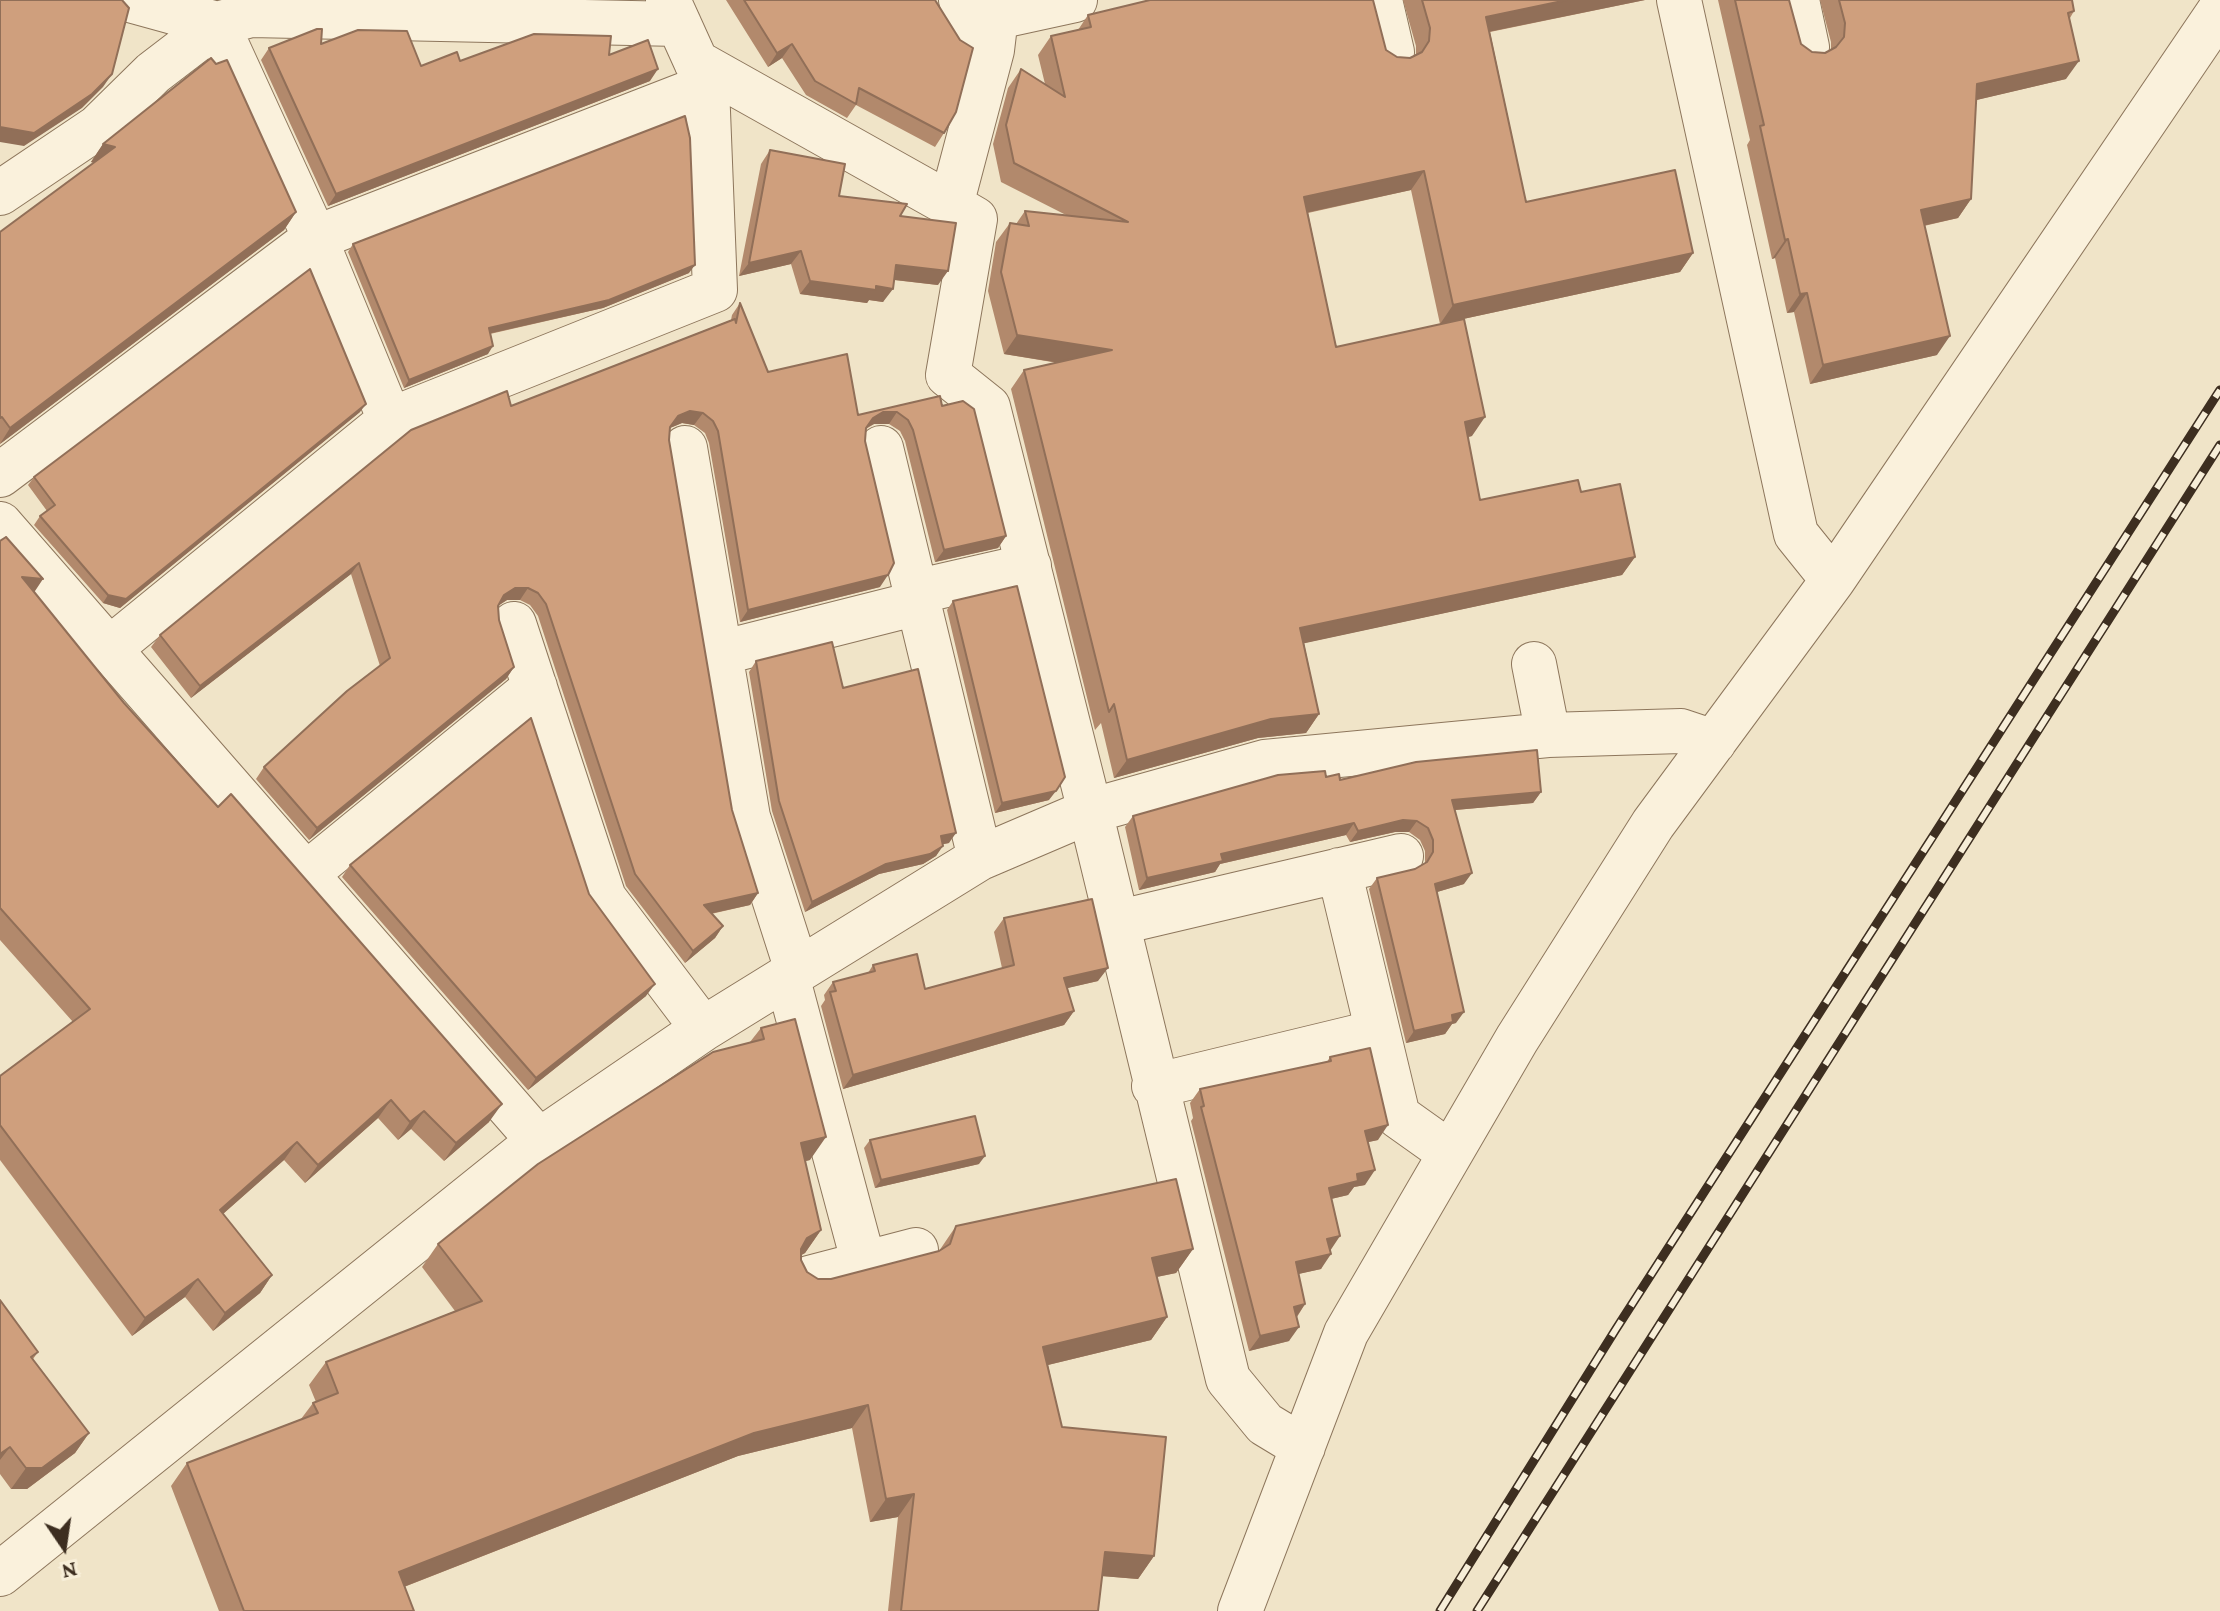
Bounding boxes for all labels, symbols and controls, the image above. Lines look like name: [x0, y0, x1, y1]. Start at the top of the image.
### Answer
north arrow: [24, 1507, 104, 1587]
text: N: [59, 1557, 80, 1585]

